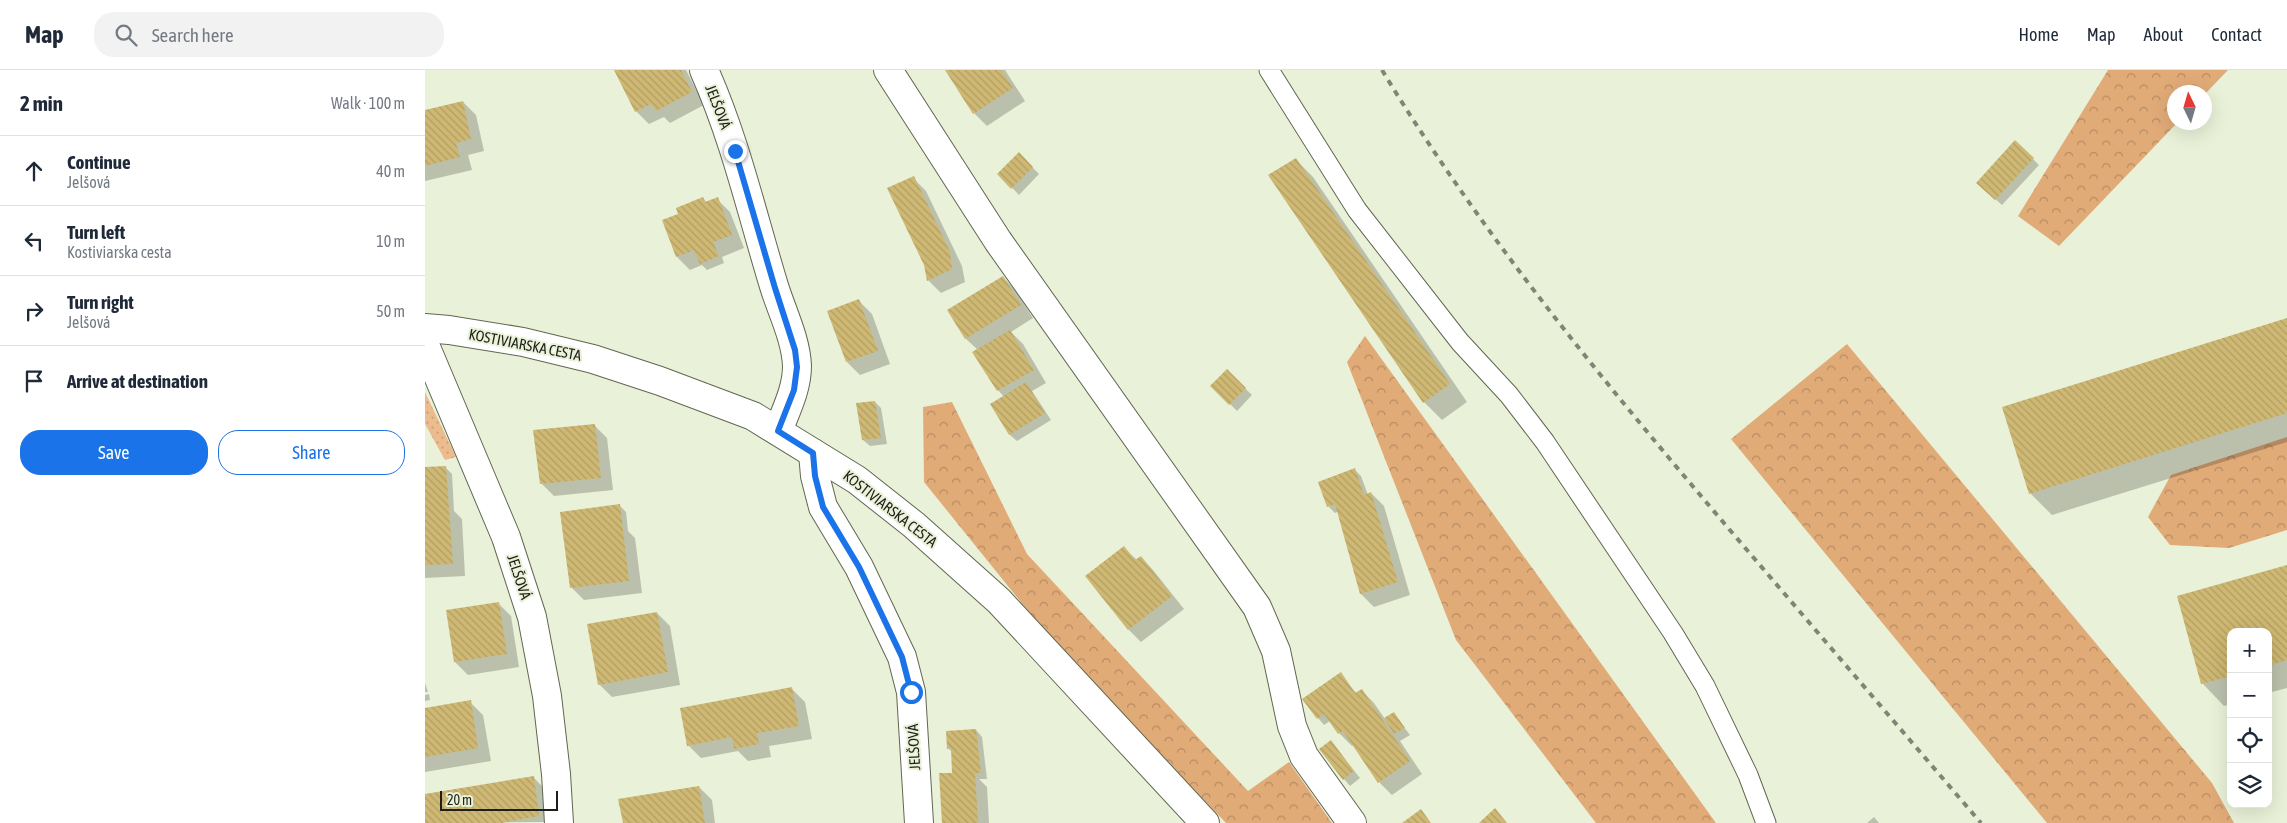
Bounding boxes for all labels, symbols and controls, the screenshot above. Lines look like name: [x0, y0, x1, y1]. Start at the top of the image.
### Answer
search box: [94, 12, 444, 57]
text: Map: [25, 21, 64, 48]
icon: search: [112, 21, 140, 49]
text: Search here: [152, 24, 234, 46]
text: Home: [2019, 24, 2059, 45]
text: Map: [2087, 24, 2116, 45]
text: About: [2144, 24, 2183, 45]
text: Contact: [2211, 24, 2262, 45]
street label: JELŠOVÁ: [702, 82, 735, 132]
north arrow: [2167, 85, 2212, 130]
text: 2 min: [20, 91, 63, 115]
text: Walk · 100 m: [331, 94, 405, 112]
route end: [724, 140, 747, 163]
text: Continue: [67, 151, 131, 173]
icon: ahead: [20, 157, 48, 185]
text: 40 m: [376, 162, 405, 180]
text: Jelšová: [67, 173, 111, 191]
text: Turn left: [67, 221, 125, 243]
icon: left: [20, 227, 48, 255]
text: 10 m: [376, 232, 405, 250]
text: Kostiviarska cesta: [67, 243, 172, 261]
text: Turn right: [67, 291, 134, 313]
icon: right: [20, 297, 48, 325]
text: 50 m: [376, 302, 405, 320]
text: Jelšová: [67, 313, 111, 331]
street label: KOSTIVIARSKA CESTA: [467, 325, 583, 364]
icon: arrive: [20, 367, 48, 395]
text: Arrive at destination: [67, 370, 208, 392]
button: Save: [20, 430, 208, 475]
button: Share: [218, 430, 405, 475]
street label: KOSTIVIARSKA CESTA: [840, 467, 941, 551]
street label: JELŠOVÁ: [504, 552, 535, 602]
map controls: [2227, 628, 2272, 808]
button: +: [2227, 628, 2272, 673]
button: −: [2227, 673, 2272, 718]
route start: [900, 681, 923, 704]
button: locate: [2227, 718, 2272, 763]
street label: JELŠOVÁ: [904, 723, 923, 771]
button: layers: [2227, 763, 2272, 808]
scale bar: [440, 788, 557, 811]
text: 20 m: [447, 792, 472, 808]

